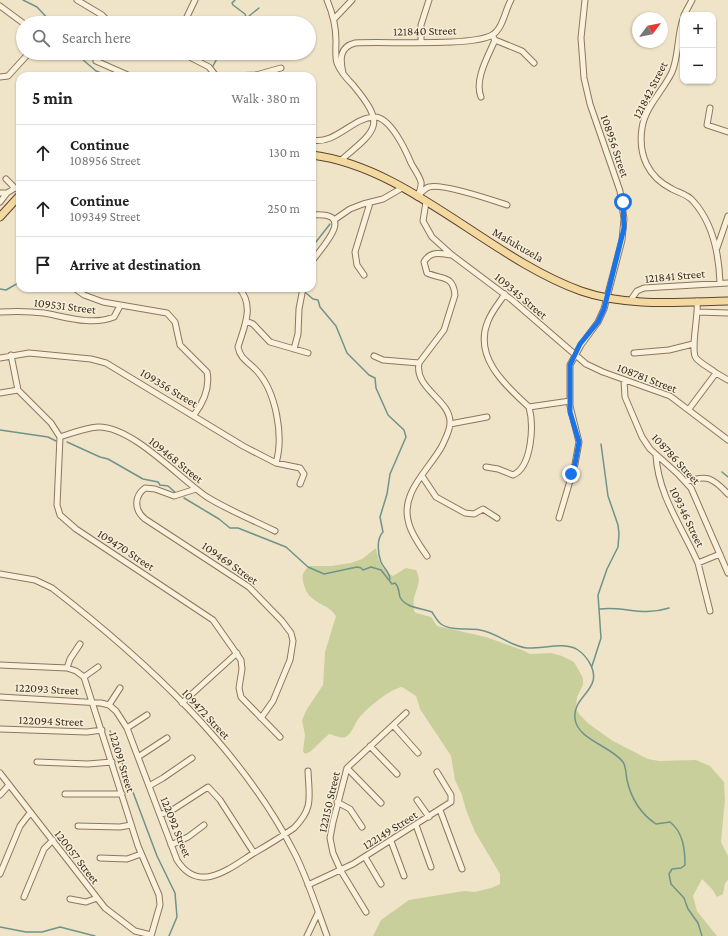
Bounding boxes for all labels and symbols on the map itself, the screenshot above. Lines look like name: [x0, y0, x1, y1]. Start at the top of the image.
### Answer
north arrow: [632, 12, 668, 48]
street label: 121840 Street: [393, 23, 458, 39]
street label: 121842 Street: [630, 58, 671, 121]
street label: 108956 Street: [598, 113, 633, 180]
route start: [614, 193, 632, 211]
street label: Mafukuzela: [490, 225, 546, 265]
street label: 121841 Street: [644, 266, 707, 286]
street label: 109345 Street: [492, 270, 551, 323]
street label: 109531 Street: [33, 295, 98, 317]
street label: 108781 Street: [615, 360, 680, 396]
street label: 109356 Street: [138, 365, 201, 411]
street label: 108786 Street: [649, 430, 704, 488]
street label: 109468 Street: [146, 434, 207, 487]
route end: [562, 465, 580, 483]
street label: 109346 Street: [666, 485, 708, 550]
street label: 109470 Street: [95, 526, 158, 574]
street label: 109469 Street: [199, 539, 262, 588]
street label: 122093 Street: [15, 680, 80, 698]
street label: 109472 Street: [179, 686, 234, 743]
street label: 122094 Street: [18, 713, 85, 729]
street label: 122091 Street: [106, 730, 138, 795]
street label: 122150 Street: [315, 769, 343, 834]
street label: 122092 Street: [157, 795, 195, 860]
street label: 122149 Street: [360, 807, 421, 852]
street label: 120057 Street: [52, 827, 103, 888]

